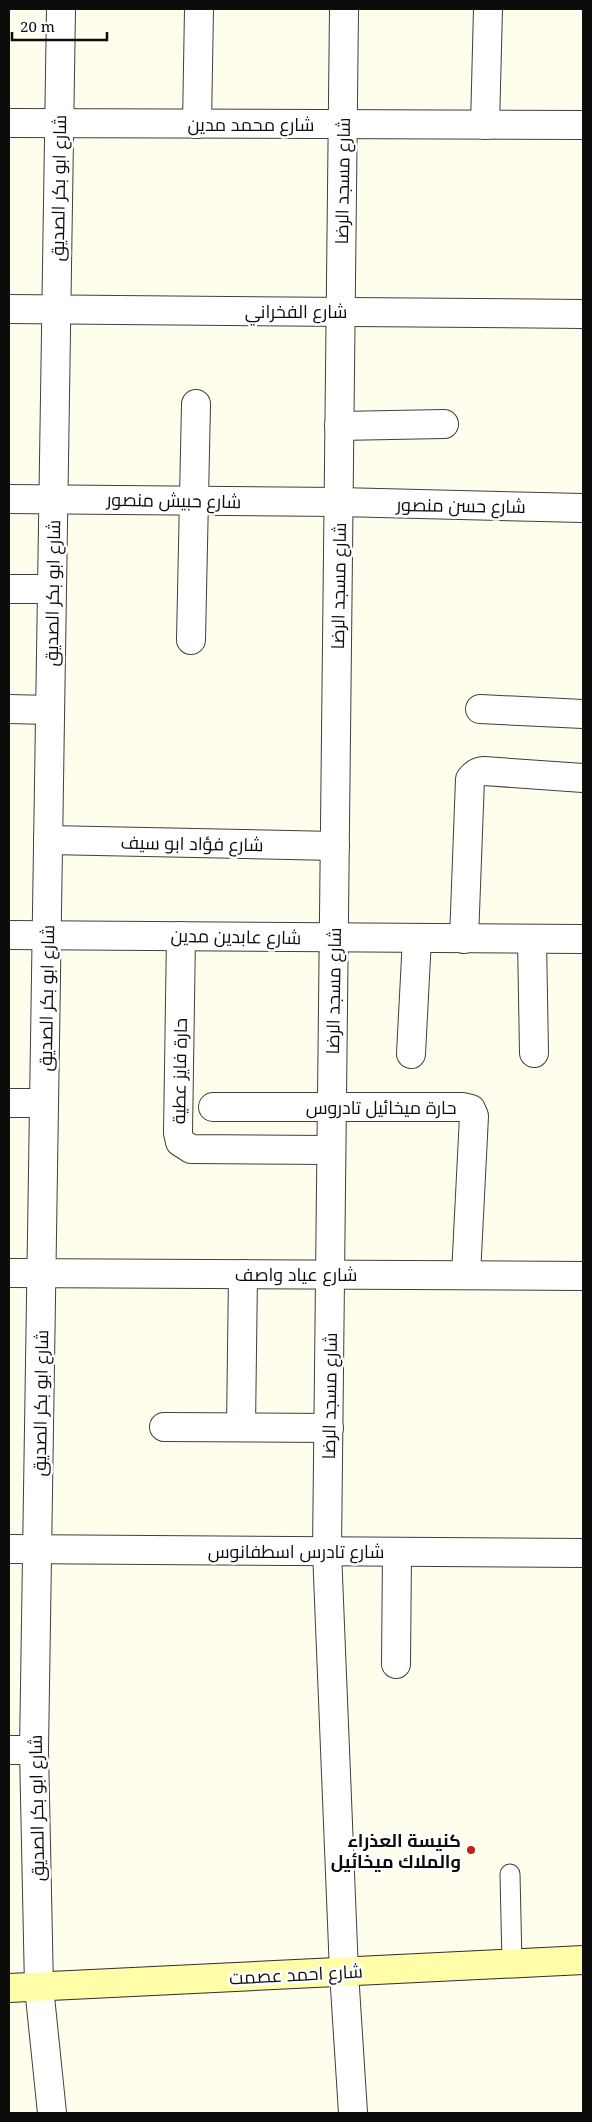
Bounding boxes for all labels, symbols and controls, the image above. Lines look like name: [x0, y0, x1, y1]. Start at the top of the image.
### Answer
scale bar: [12, 10, 108, 42]
text: 20 m: [20, 16, 55, 36]
street label: شارع محمد مدين: [188, 112, 315, 137]
street label: شارع ابو بكر الصديق: [45, 114, 72, 262]
street label: شارع مسجد الرضا: [329, 117, 356, 245]
street label: شارع الفخراني: [245, 299, 347, 326]
street label: شارع حبيش منصور: [105, 487, 241, 514]
street label: شارع حسن منصور: [395, 492, 526, 519]
street label: شارع ابو بكر الصديق: [39, 519, 66, 667]
street label: شارع مسجد الرضا: [325, 522, 352, 650]
street label: شارع فؤاد ابو سيف: [120, 830, 264, 857]
street label: شارع عابدين مدين: [170, 923, 301, 950]
street label: شارع ابو بكر الصديق: [33, 924, 60, 1072]
street label: شارع مسجد الرضا: [320, 927, 347, 1055]
street label: حارة فايز عطية: [166, 1018, 192, 1124]
street label: حارة ميخائيل تادروس: [306, 1095, 456, 1119]
street label: شارع عياد واصف: [235, 1262, 357, 1287]
street label: شارع ابو بكر الصديق: [27, 1329, 54, 1477]
street label: شارع مسجد الرضا: [316, 1332, 343, 1460]
street label: شارع تادرس اسطفانوس: [208, 1539, 384, 1564]
street label: شارع ابو بكر الصديق: [23, 1734, 50, 1882]
place label: كنيسة العذراء والملاك ميخائيل: [331, 1828, 461, 1873]
marker: كنيسة العذراء والملاك ميخائيل: [465, 1844, 477, 1856]
street label: شارع احمد عصمت: [229, 1959, 363, 1990]

